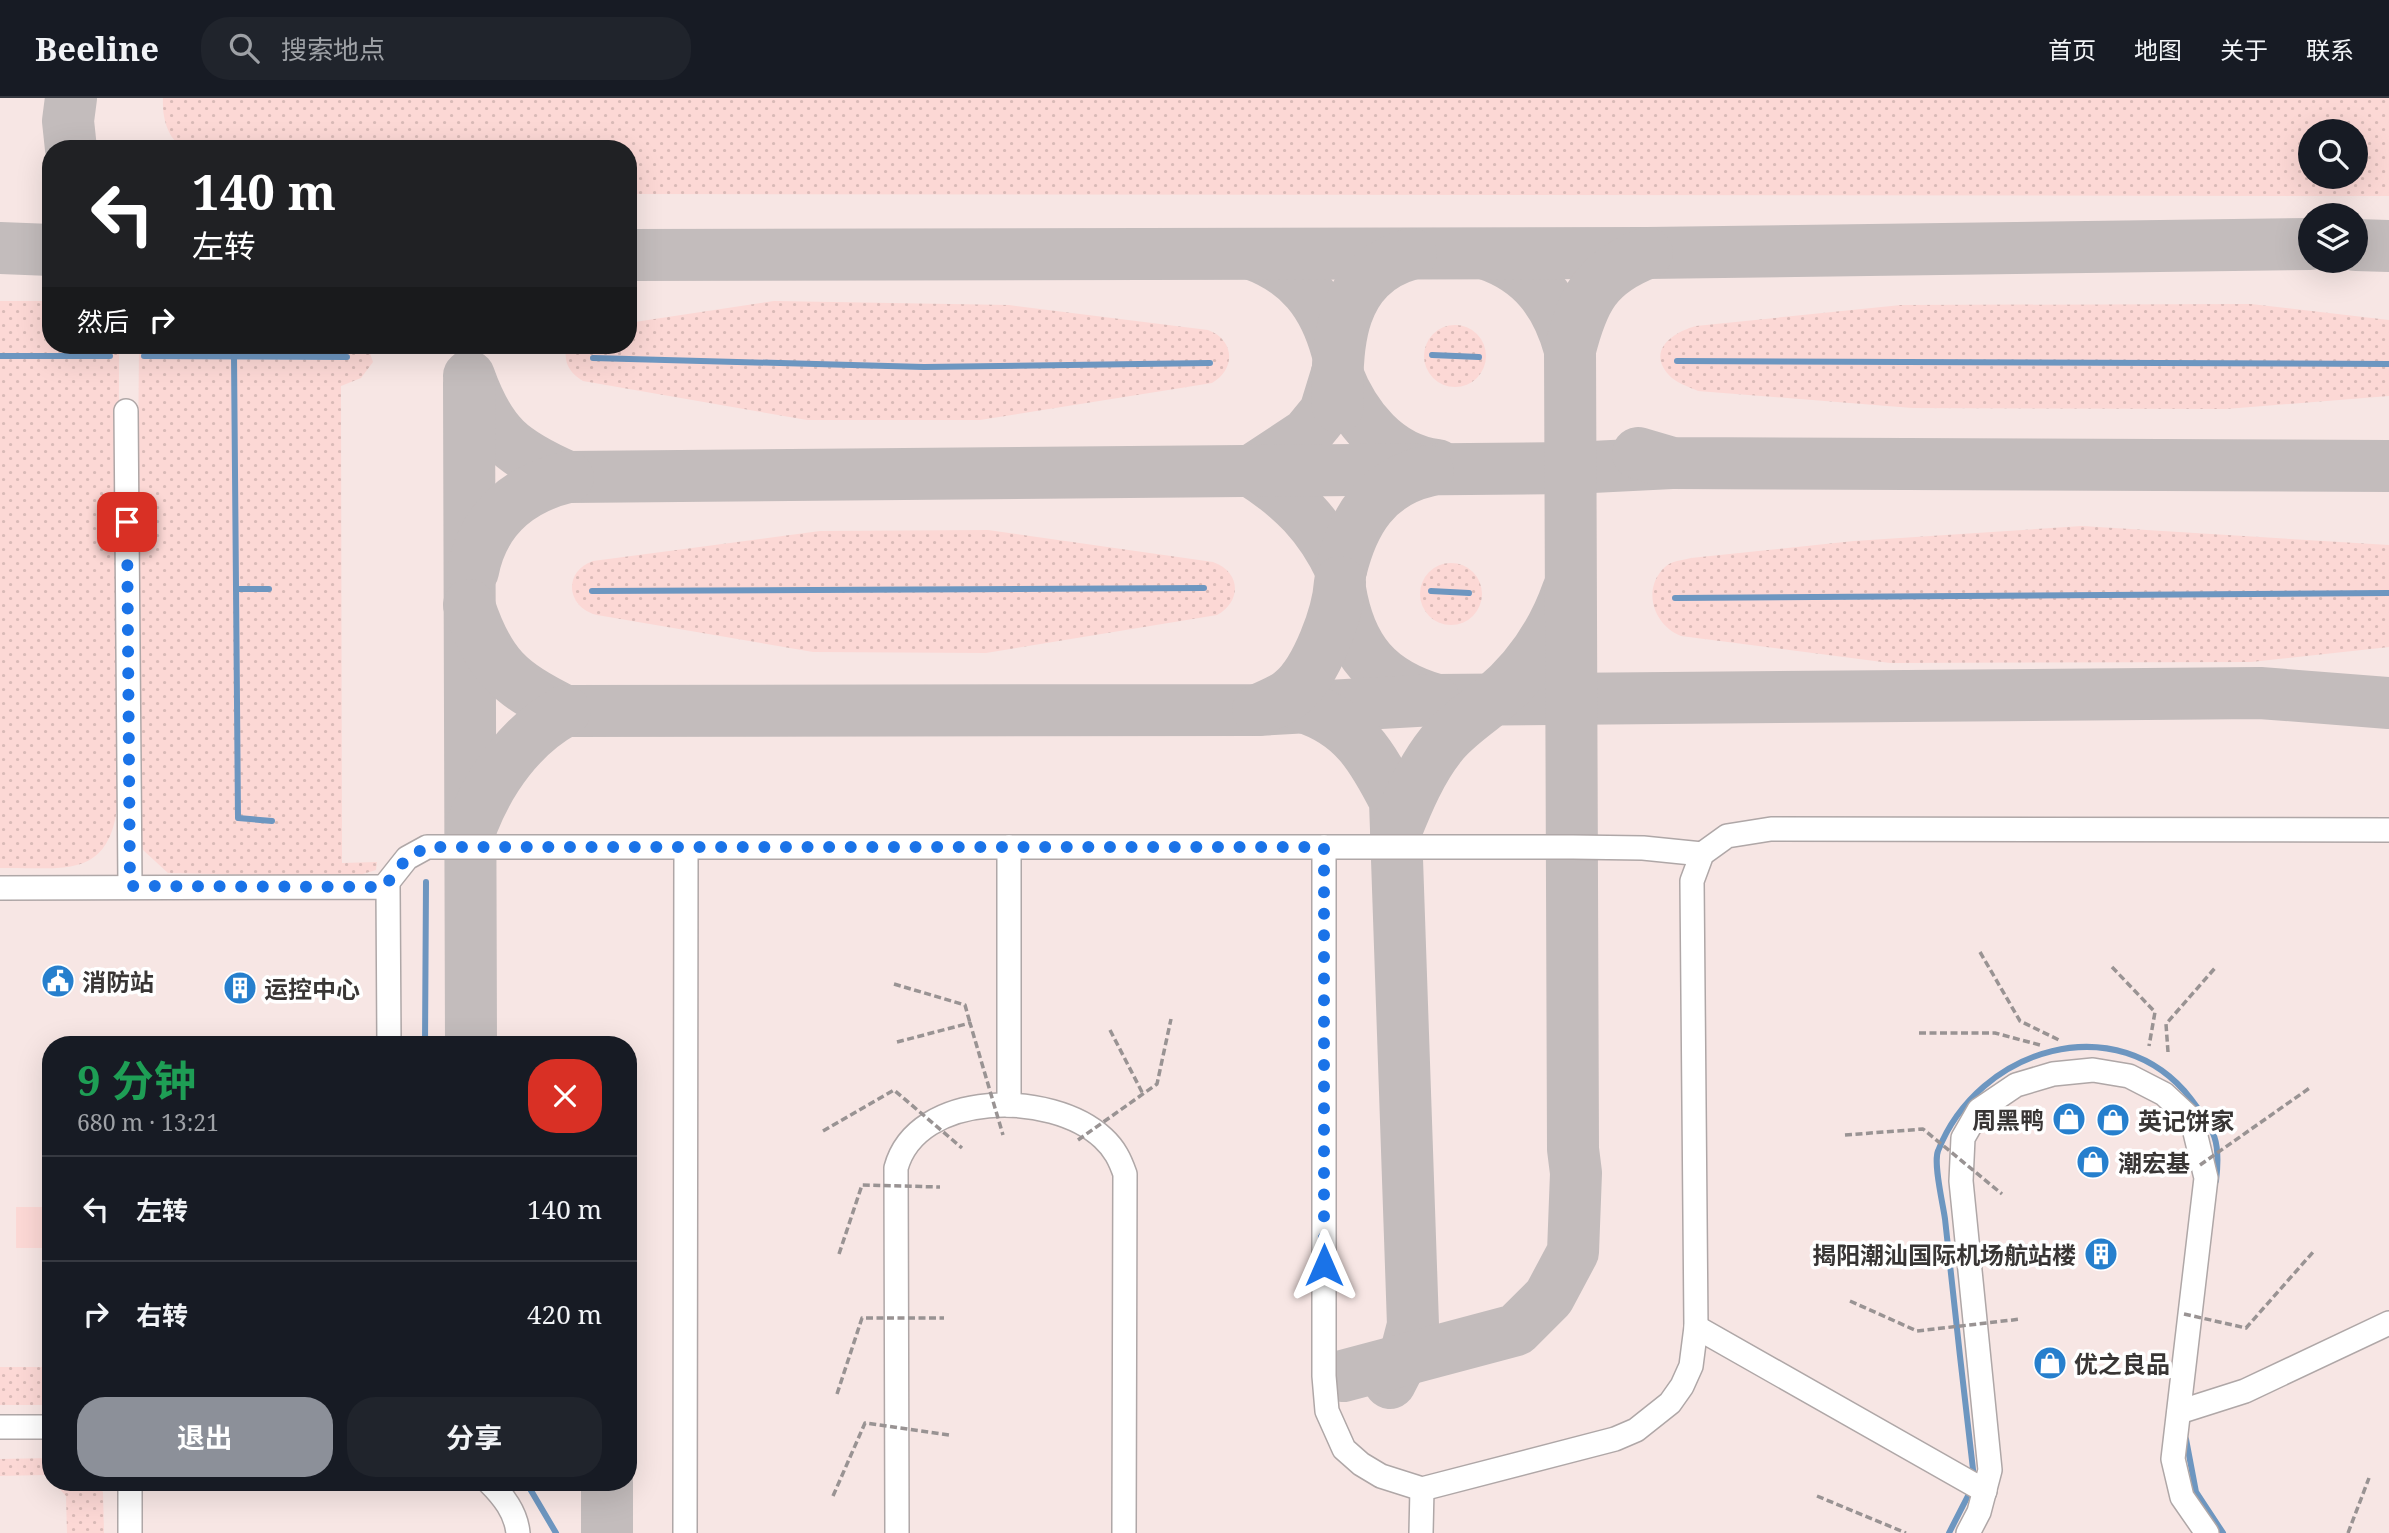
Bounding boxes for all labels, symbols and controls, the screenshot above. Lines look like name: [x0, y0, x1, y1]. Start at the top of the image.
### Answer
search box: [201, 17, 691, 80]
text: Beeline: [35, 26, 159, 71]
icon: search: [225, 29, 263, 67]
text: 搜索地点: [281, 31, 385, 67]
text: 首页: [2048, 33, 2096, 66]
text: 地图: [2134, 33, 2182, 66]
text: 关于: [2220, 33, 2268, 66]
text: 联系: [2306, 33, 2354, 66]
map controls: [2298, 119, 2368, 273]
button: search: [2298, 119, 2368, 189]
text: 140 m: [192, 158, 336, 224]
icon: left: [77, 168, 168, 259]
button: layers: [2298, 203, 2368, 273]
text: 左转: [192, 224, 256, 267]
icon: right: [143, 301, 181, 339]
text: 然后: [77, 303, 129, 339]
pin: [97, 492, 157, 552]
icon: arrive: [108, 503, 146, 541]
public building icon: 消防站: [39, 962, 77, 1000]
place label: 消防站: [82, 965, 154, 998]
building icon: 运控中心: [221, 969, 259, 1007]
place label: 运控中心: [264, 972, 360, 1005]
text: 9 分钟: [77, 1051, 196, 1108]
button: close: [528, 1059, 602, 1133]
shop icon: 周黑鸭: [2050, 1100, 2088, 1138]
shop icon: 英记饼家: [2094, 1101, 2132, 1139]
place label: 周黑鸭: [1972, 1103, 2044, 1136]
place label: 英记饼家: [2138, 1104, 2234, 1137]
text: 680 m · 13:21: [77, 1106, 219, 1138]
shop icon: 潮宏基: [2074, 1143, 2112, 1181]
place label: 潮宏基: [2118, 1146, 2190, 1179]
icon: left: [77, 1190, 115, 1228]
text: 140 m: [527, 1191, 602, 1227]
text: 左转: [136, 1192, 188, 1228]
position arrow: [1287, 1228, 1361, 1302]
building icon: 揭阳潮汕国际机场航站楼: [2082, 1235, 2120, 1273]
place label: 揭阳潮汕国际机场航站楼: [1812, 1238, 2076, 1271]
icon: right: [77, 1295, 115, 1333]
text: 420 m: [527, 1296, 602, 1332]
text: 右转: [136, 1297, 188, 1333]
shop icon: 优之良品: [2031, 1344, 2069, 1382]
place label: 优之良品: [2074, 1347, 2170, 1380]
button: 退出: [77, 1397, 333, 1477]
button: 分享: [347, 1397, 602, 1477]

